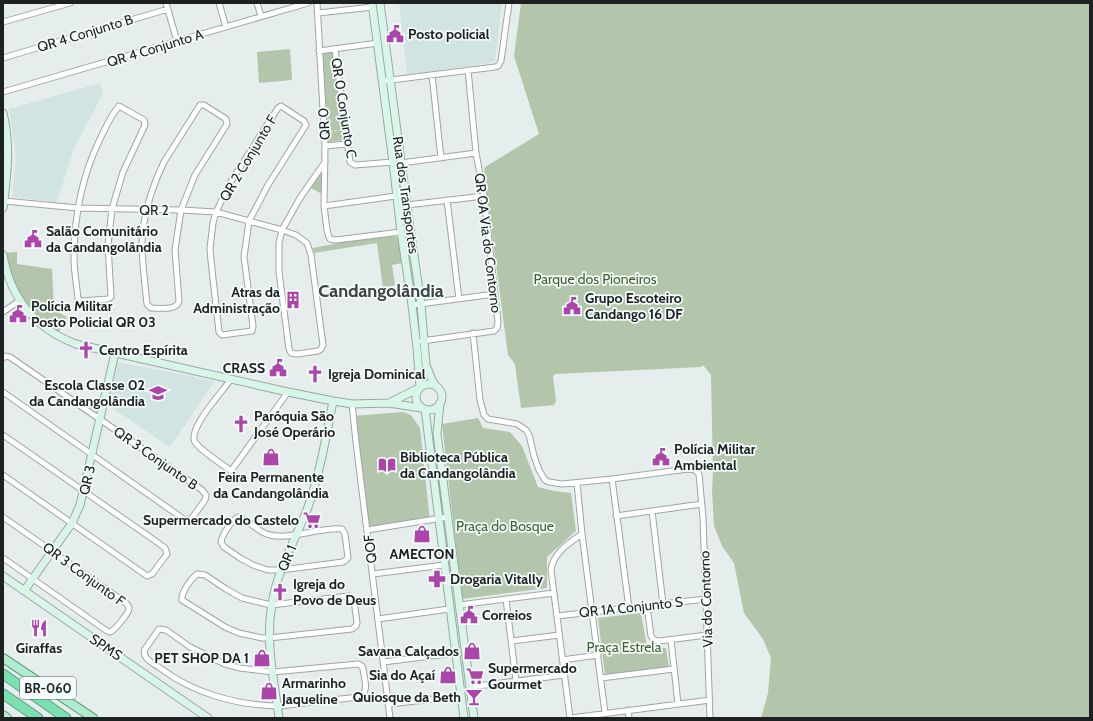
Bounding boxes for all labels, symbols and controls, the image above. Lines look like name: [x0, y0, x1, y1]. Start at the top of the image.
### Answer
street label: QR 4 Conjunto B: [35, 10, 135, 56]
public building icon: Posto policial: [385, 24, 405, 44]
street label: QR 4 Conjunto A: [105, 25, 206, 71]
place label: Posto policial: [408, 25, 490, 43]
street label: QR 0 Conjunto C: [327, 57, 361, 160]
street label: QR 0: [314, 107, 334, 141]
street label: QR 2 Conjunto F: [215, 111, 281, 204]
street label: Rua dos Transportes: [389, 135, 423, 255]
street label: QR 0A Via do Contorno: [471, 172, 506, 314]
street label: QR 2: [139, 201, 169, 219]
place label: Salão Comunitário da Candangolândia: [46, 222, 162, 256]
public building icon: Salão Comunitário da Candangolândia: [23, 229, 43, 249]
park label: Parque dos Pioneiros: [534, 270, 657, 288]
district label: Candangolândia: [318, 280, 444, 302]
place label: Atras da Administração: [193, 283, 280, 317]
place label: Grupo Escoteiro Candango 16 DF: [585, 289, 683, 323]
building icon: Atras da Administração: [283, 290, 303, 310]
public building icon: Grupo Escoteiro Candango 16 DF: [562, 296, 582, 316]
place label: Polícia Militar Posto Policial QR 03: [31, 297, 156, 331]
public building icon: Polícia Militar Posto Policial QR 03: [8, 304, 28, 324]
church icon: Centro Espírita: [76, 340, 96, 360]
place label: Centro Espírita: [99, 341, 188, 359]
public building icon: CRASS: [268, 358, 288, 378]
place label: CRASS: [223, 359, 265, 377]
church icon: Igreja Dominical: [305, 364, 325, 384]
place label: Igreja Dominical: [328, 365, 426, 383]
place label: Escola Classe 02 da Candangolândia: [29, 376, 145, 410]
school or university icon: Escola Classe 02 da Candangolândia: [148, 383, 168, 403]
place label: Paróquia São José Operário: [253, 407, 335, 441]
church icon: Paróquia São José Operário: [231, 414, 251, 434]
street label: QR 3 Conjunto B: [110, 422, 202, 494]
place label: Polícia Militar Ambiental: [674, 440, 756, 474]
shop icon: Feira Permanente da Candangolândia: [261, 447, 281, 467]
public building icon: Polícia Militar Ambiental: [651, 447, 671, 467]
place label: Biblioteca Pública da Candangolândia: [400, 448, 516, 482]
library icon: Biblioteca Pública da Candangolândia: [377, 455, 397, 475]
street label: QR 3: [75, 463, 99, 497]
place label: Feira Permanente da Candangolândia: [213, 468, 329, 502]
supermarket icon: Supermercado do Castelo: [302, 510, 322, 530]
place label: Supermercado do Castelo: [143, 511, 299, 529]
park label: Praça do Bosque: [456, 517, 554, 535]
shop icon: AMECTON: [412, 524, 432, 544]
street label: QOF: [359, 533, 381, 564]
street label: QR 3 Conjunto F: [39, 538, 129, 610]
street label: QR 1: [273, 542, 301, 574]
place label: AMECTON: [390, 545, 454, 563]
street label: Via do Contorno: [695, 550, 717, 648]
pharmacy icon: Drogaria Vitally: [427, 569, 447, 589]
place label: Drogaria Vitally: [450, 570, 544, 588]
place label: Igreja do Povo de Deus: [293, 575, 376, 609]
church icon: Igreja do Povo de Deus: [270, 582, 290, 602]
street label: QR 1A Conjunto S: [578, 593, 684, 621]
public building icon: Correios: [459, 605, 479, 625]
place label: Correios: [482, 606, 532, 624]
restaurant icon: Giraffas: [29, 618, 49, 638]
street label: SPMS: [86, 630, 126, 664]
park label: Praça Estrela: [587, 638, 662, 656]
place label: Giraffas: [16, 639, 62, 657]
shop icon: Savana Calçados: [462, 641, 482, 661]
place label: Savana Calçados: [358, 642, 459, 660]
shop icon: PET SHOP DA 1: [252, 648, 272, 668]
place label: PET SHOP DA 1: [154, 649, 249, 667]
place label: Supermercado Gourmet: [488, 659, 577, 693]
shop icon: Sia do Açaí: [438, 665, 458, 685]
place label: Sia do Açaí: [369, 666, 436, 684]
supermarket icon: Supermercado Gourmet: [465, 666, 485, 686]
place label: Armarinho Jaqueline: [281, 674, 346, 708]
road number: BR-060: [20, 677, 76, 699]
shop icon: Armarinho Jaqueline: [259, 681, 279, 701]
bar icon: Quiosque da Beth: [464, 687, 484, 707]
place label: Quiosque da Beth: [353, 688, 461, 706]

